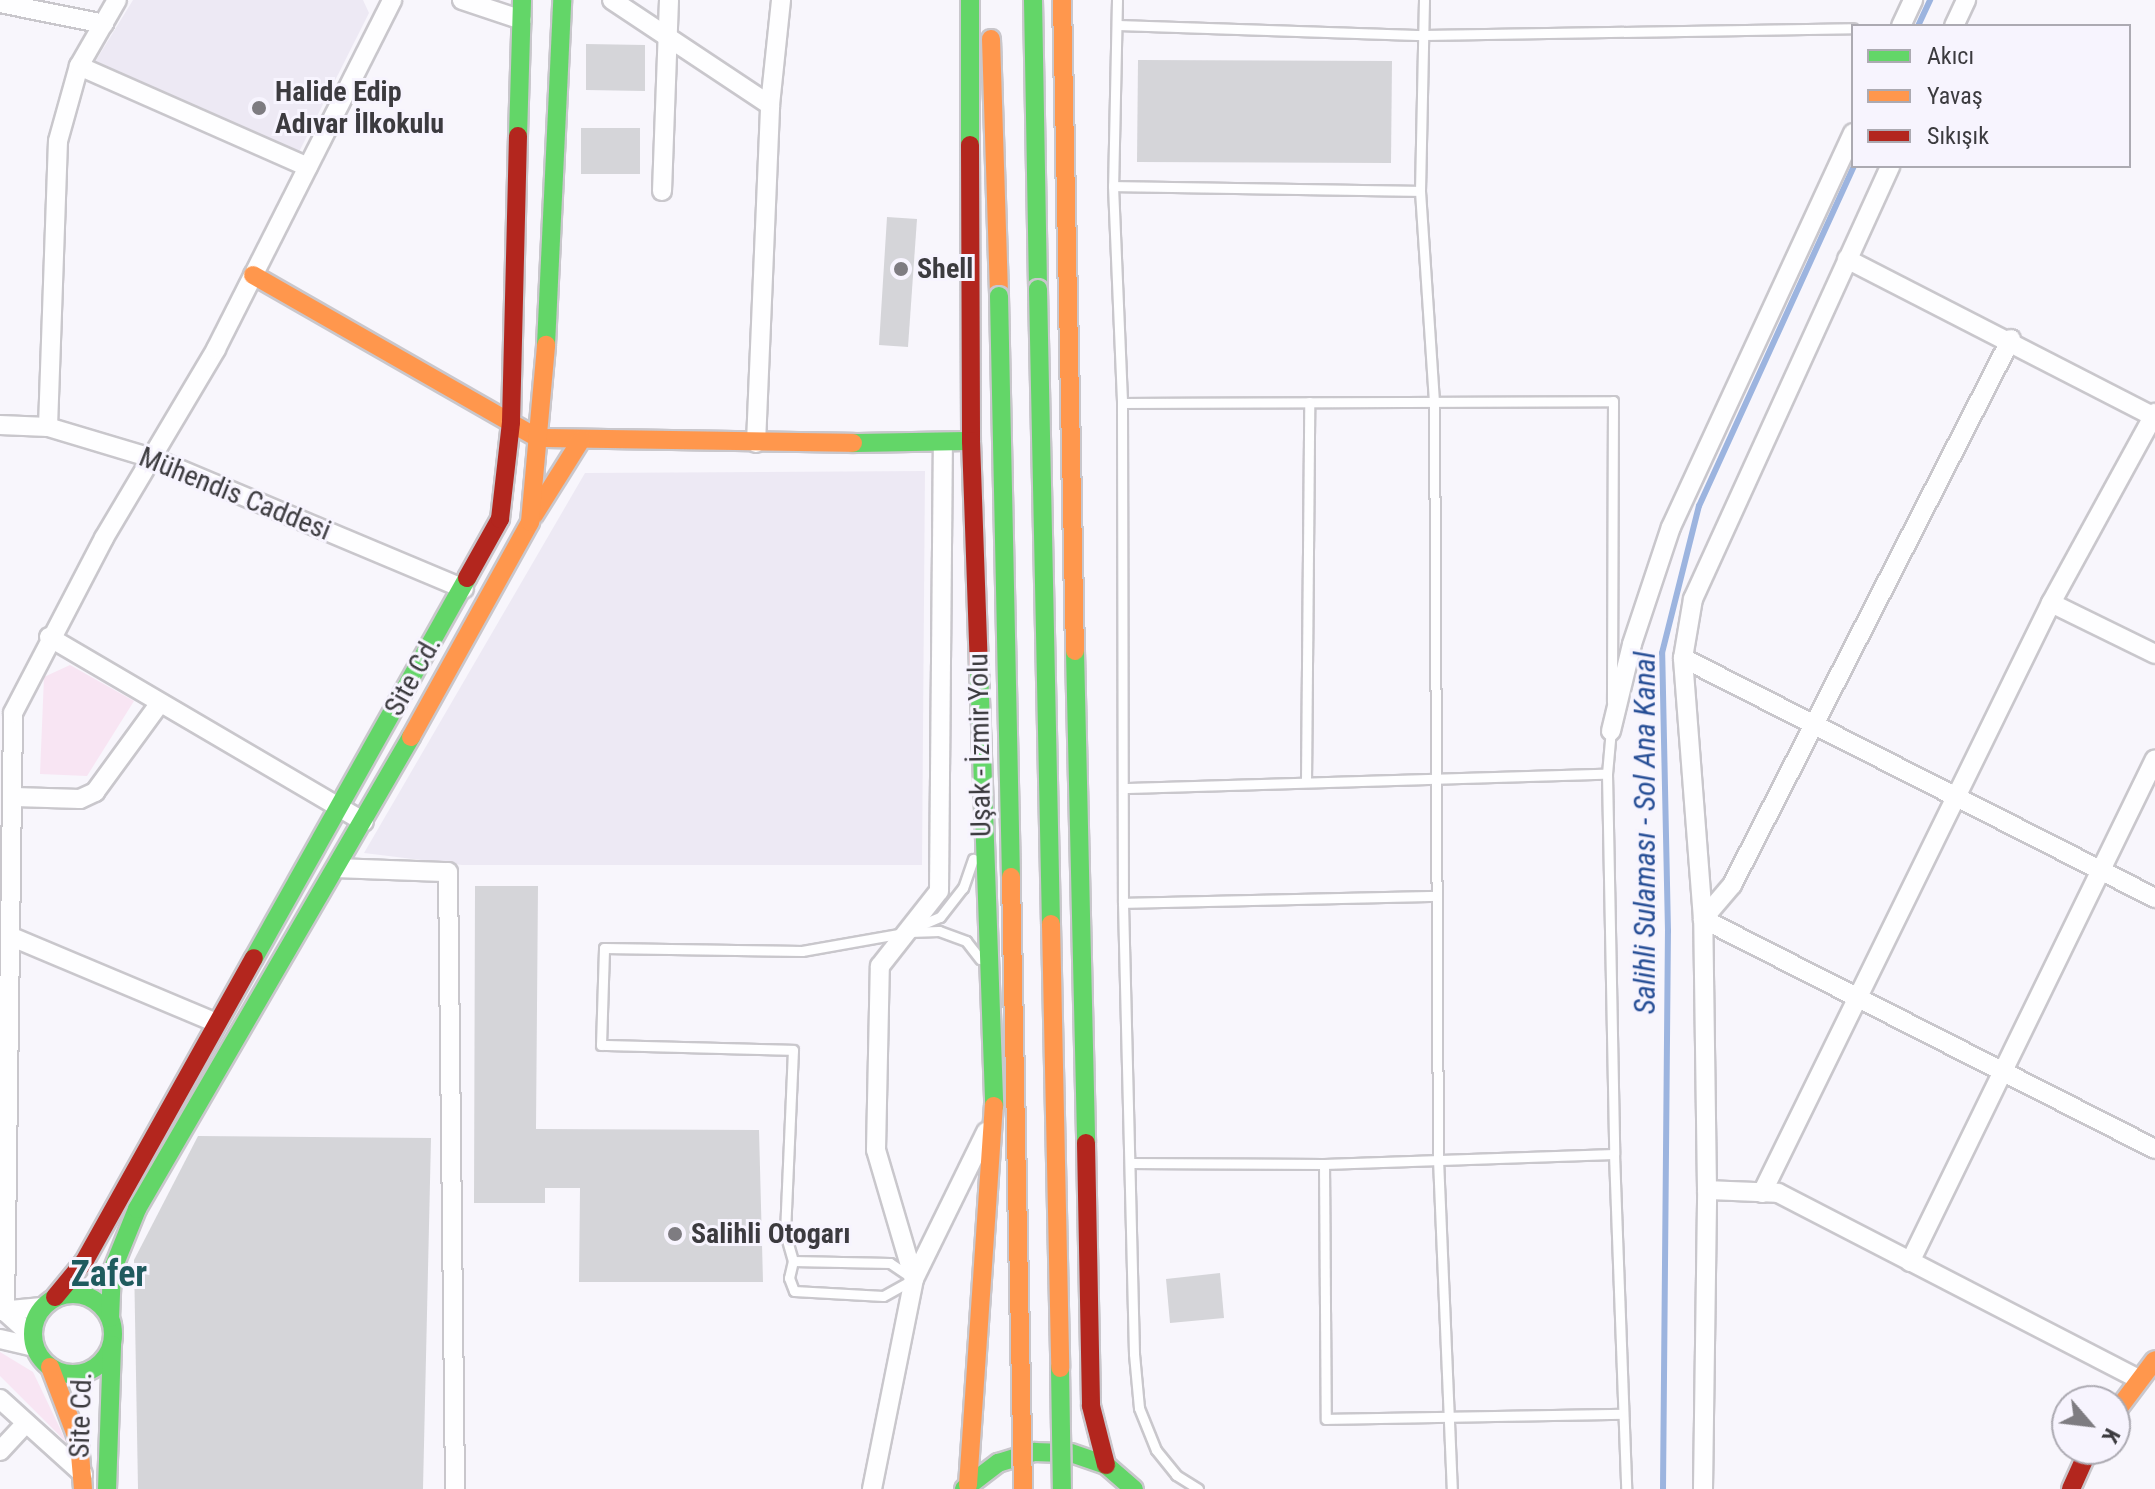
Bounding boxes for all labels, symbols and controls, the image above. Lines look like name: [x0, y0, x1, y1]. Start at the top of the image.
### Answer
legend: [1851, 24, 2131, 168]
text: Akıcı: [1927, 42, 1974, 70]
place label: Halide Edip Adıvar İlkokulu: [275, 75, 444, 141]
text: Yavaş: [1927, 82, 1983, 110]
marker: Halide Edip Adıvar İlkokulu: [250, 99, 268, 117]
text: Sıkışık: [1927, 122, 1989, 150]
place label: Shell: [917, 252, 973, 286]
marker: Shell: [892, 260, 910, 278]
street label: Mühendis Caddesi: [134, 440, 336, 548]
street label: Site Cd.: [377, 630, 449, 722]
water label: Salihli Sulaması - Sol Ana Kanal: [1627, 652, 1663, 1014]
street label: Uşak - İzmir Yolu: [962, 653, 998, 837]
place label: Salihli Otogarı: [691, 1217, 851, 1251]
marker: Salihli Otogarı: [666, 1225, 684, 1243]
district label: Zafer: [71, 1253, 147, 1297]
street label: Site Cd.: [63, 1371, 99, 1459]
north arrow: [2051, 1385, 2131, 1465]
text: K: [2097, 1424, 2125, 1447]

